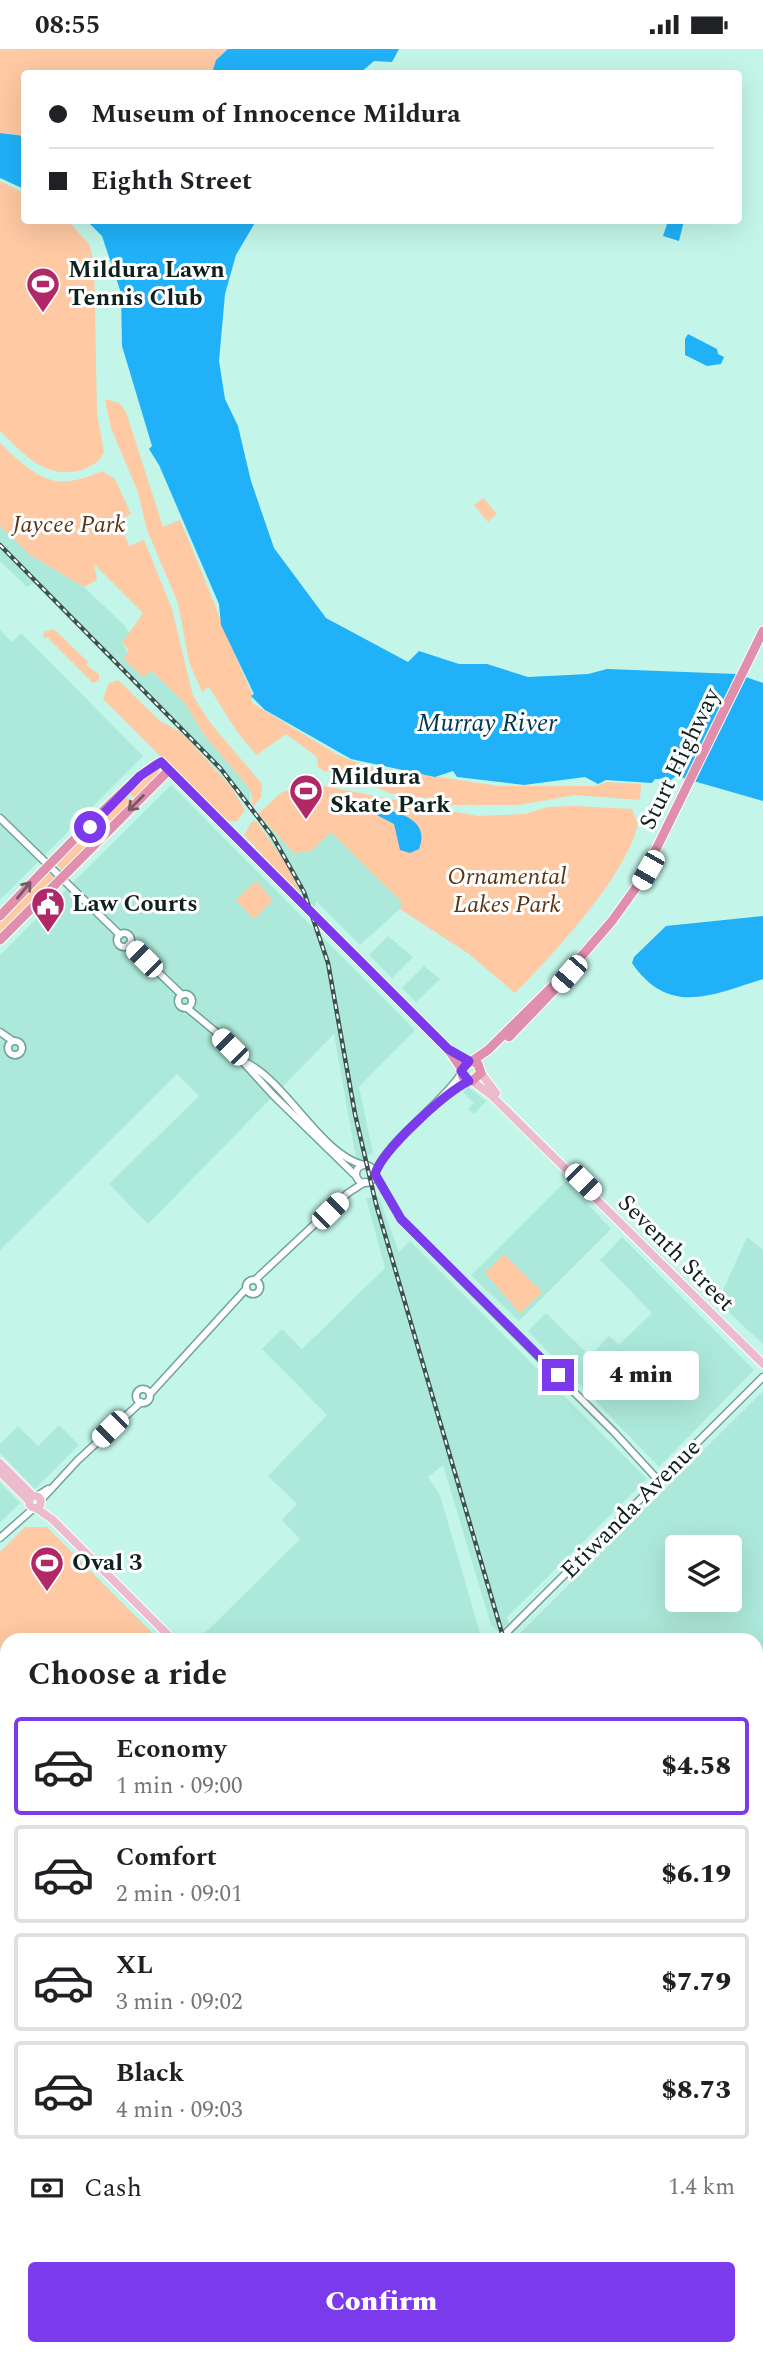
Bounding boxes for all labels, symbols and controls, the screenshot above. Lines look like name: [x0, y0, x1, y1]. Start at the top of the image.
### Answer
text: 08:55: [35, 5, 100, 45]
text: Museum of Innocence Mildura: [91, 94, 461, 134]
text: Eighth Street: [91, 161, 252, 201]
place label: Mildura Lawn Tennis Club: [68, 252, 225, 316]
sports icon: Mildura Lawn Tennis Club: [24, 265, 62, 314]
park label: Jaycee Park: [10, 507, 126, 543]
street label: Sturt Highway: [630, 681, 731, 836]
water label: Murray River: [417, 703, 558, 743]
place label: Mildura Skate Park: [330, 759, 451, 823]
sports icon: Mildura Skate Park: [287, 772, 325, 821]
one-way arrow: [128, 794, 145, 811]
route start: [74, 811, 106, 843]
car: [629, 847, 668, 893]
park label: Ornamental Lakes Park: [448, 859, 566, 923]
one-way arrow: [16, 881, 32, 899]
public building icon: Law Courts: [29, 885, 67, 934]
place label: Law Courts: [72, 886, 198, 922]
car: [122, 937, 167, 981]
car: [548, 951, 591, 997]
car: [208, 1025, 253, 1069]
car: [561, 1160, 606, 1204]
street label: Seventh Street: [609, 1186, 743, 1320]
car: [308, 1189, 353, 1233]
callout: 4 min: [582, 1351, 698, 1399]
text: 4 min: [609, 1358, 673, 1393]
route end: [542, 1359, 574, 1391]
car: [88, 1407, 133, 1451]
street label: Etiwanda Avenue: [553, 1431, 709, 1587]
map controls: [665, 1535, 742, 1612]
button: layers: [665, 1535, 742, 1612]
sports icon: Oval 3: [28, 1544, 66, 1593]
place label: Oval 3: [72, 1545, 143, 1581]
text: Choose a ride: [28, 1650, 227, 1699]
text: Economy: [116, 1729, 226, 1769]
icon: car: [32, 1735, 95, 1798]
text: $4.58: [661, 1746, 731, 1786]
text: 1 min · 09:00: [116, 1769, 243, 1804]
text: Comfort: [116, 1837, 217, 1877]
icon: car: [32, 1843, 95, 1906]
text: $6.19: [661, 1854, 731, 1894]
text: 2 min · 09:01: [116, 1877, 243, 1912]
text: XL: [116, 1945, 153, 1985]
icon: car: [32, 1951, 95, 2014]
text: $7.79: [661, 1962, 731, 2002]
text: 3 min · 09:02: [116, 1985, 243, 2020]
text: Black: [116, 2053, 184, 2093]
icon: car: [32, 2059, 95, 2122]
text: $8.73: [661, 2070, 731, 2110]
text: 4 min · 09:03: [116, 2093, 243, 2128]
text: Cash: [84, 2168, 142, 2208]
icon: cash: [28, 2169, 66, 2207]
text: 1.4 km: [668, 2170, 735, 2205]
button: Confirm: [28, 2262, 735, 2342]

